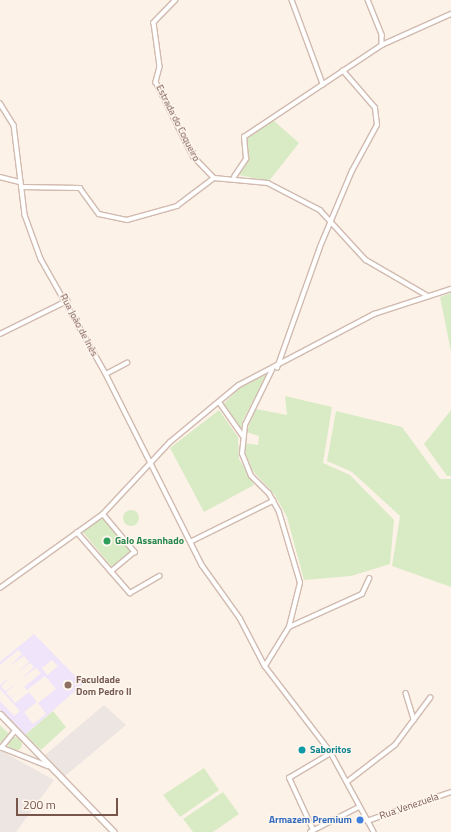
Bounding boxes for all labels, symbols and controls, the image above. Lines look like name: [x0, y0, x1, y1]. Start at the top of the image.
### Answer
street label: Estrada do Coqueiro: [153, 83, 203, 163]
street label: Rua João de Inês: [57, 292, 101, 358]
place label: Galo Assanhado: [115, 535, 184, 547]
marker: Galo Assanhado: [102, 536, 112, 546]
place label: Faculdade Dom Pedro II: [76, 673, 132, 696]
marker: Faculdade Dom Pedro II: [63, 680, 73, 690]
place label: Saboritos: [310, 744, 351, 756]
marker: Saboritos: [297, 745, 307, 755]
scale bar: [18, 790, 120, 816]
street label: Rua Venezuela: [378, 790, 440, 822]
text: 200 m: [23, 795, 56, 814]
place label: Armazem Premium: [269, 814, 352, 826]
marker: Armazem Premium: [355, 815, 365, 825]

